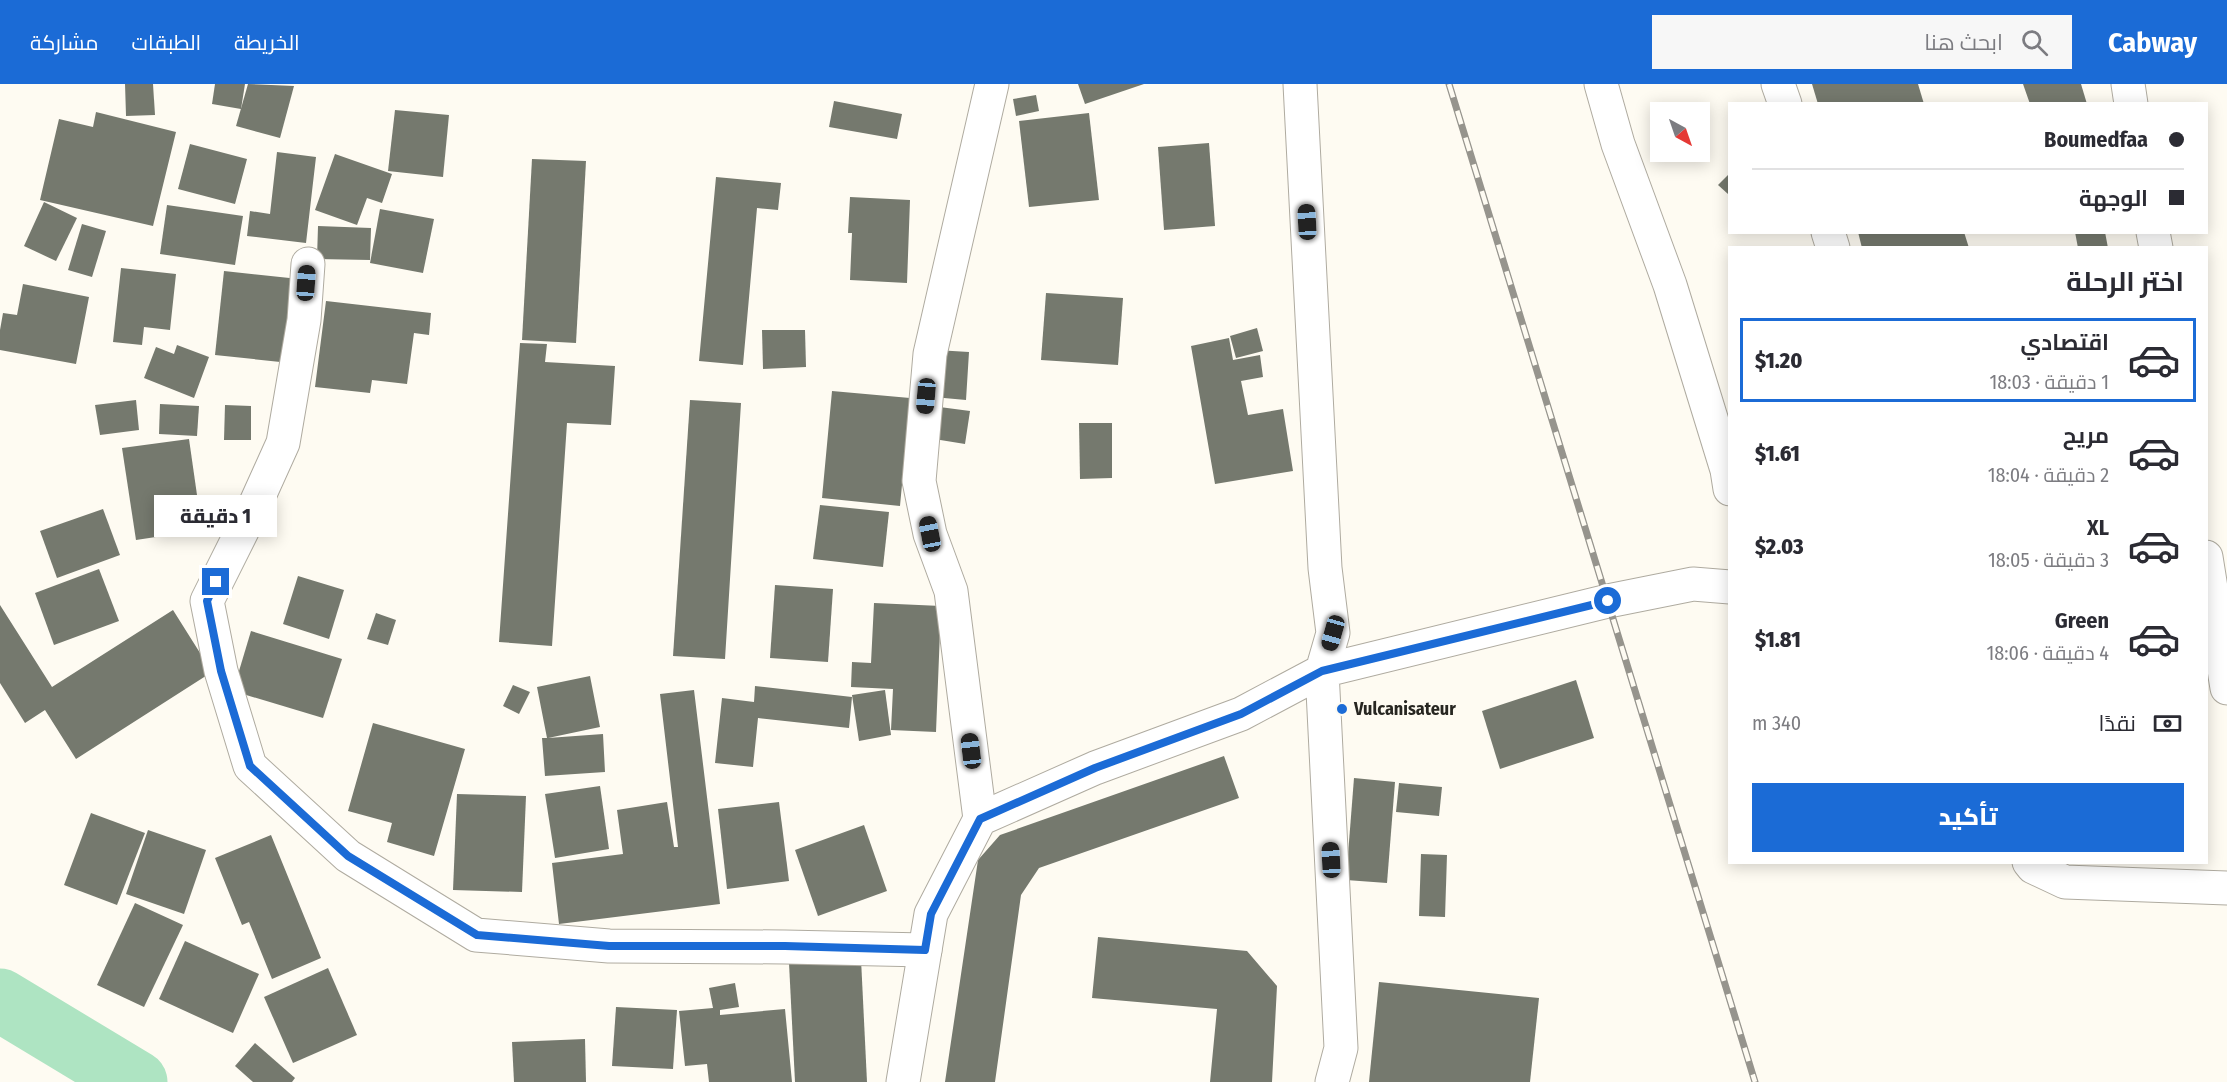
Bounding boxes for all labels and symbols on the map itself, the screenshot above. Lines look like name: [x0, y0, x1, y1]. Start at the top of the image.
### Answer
north arrow: [1650, 102, 1710, 162]
car: [1297, 204, 1317, 240]
car: [296, 264, 316, 302]
car: [915, 377, 937, 415]
callout: 1 دقيقة: [154, 495, 278, 537]
car: [918, 515, 942, 553]
route end: [202, 568, 229, 595]
route start: [1594, 587, 1621, 614]
car: [1319, 613, 1347, 653]
place label: Vulcanisateur: [1353, 698, 1456, 720]
marker: Vulcanisateur: [1335, 702, 1349, 716]
car: [960, 732, 982, 770]
car: [1321, 842, 1341, 878]

